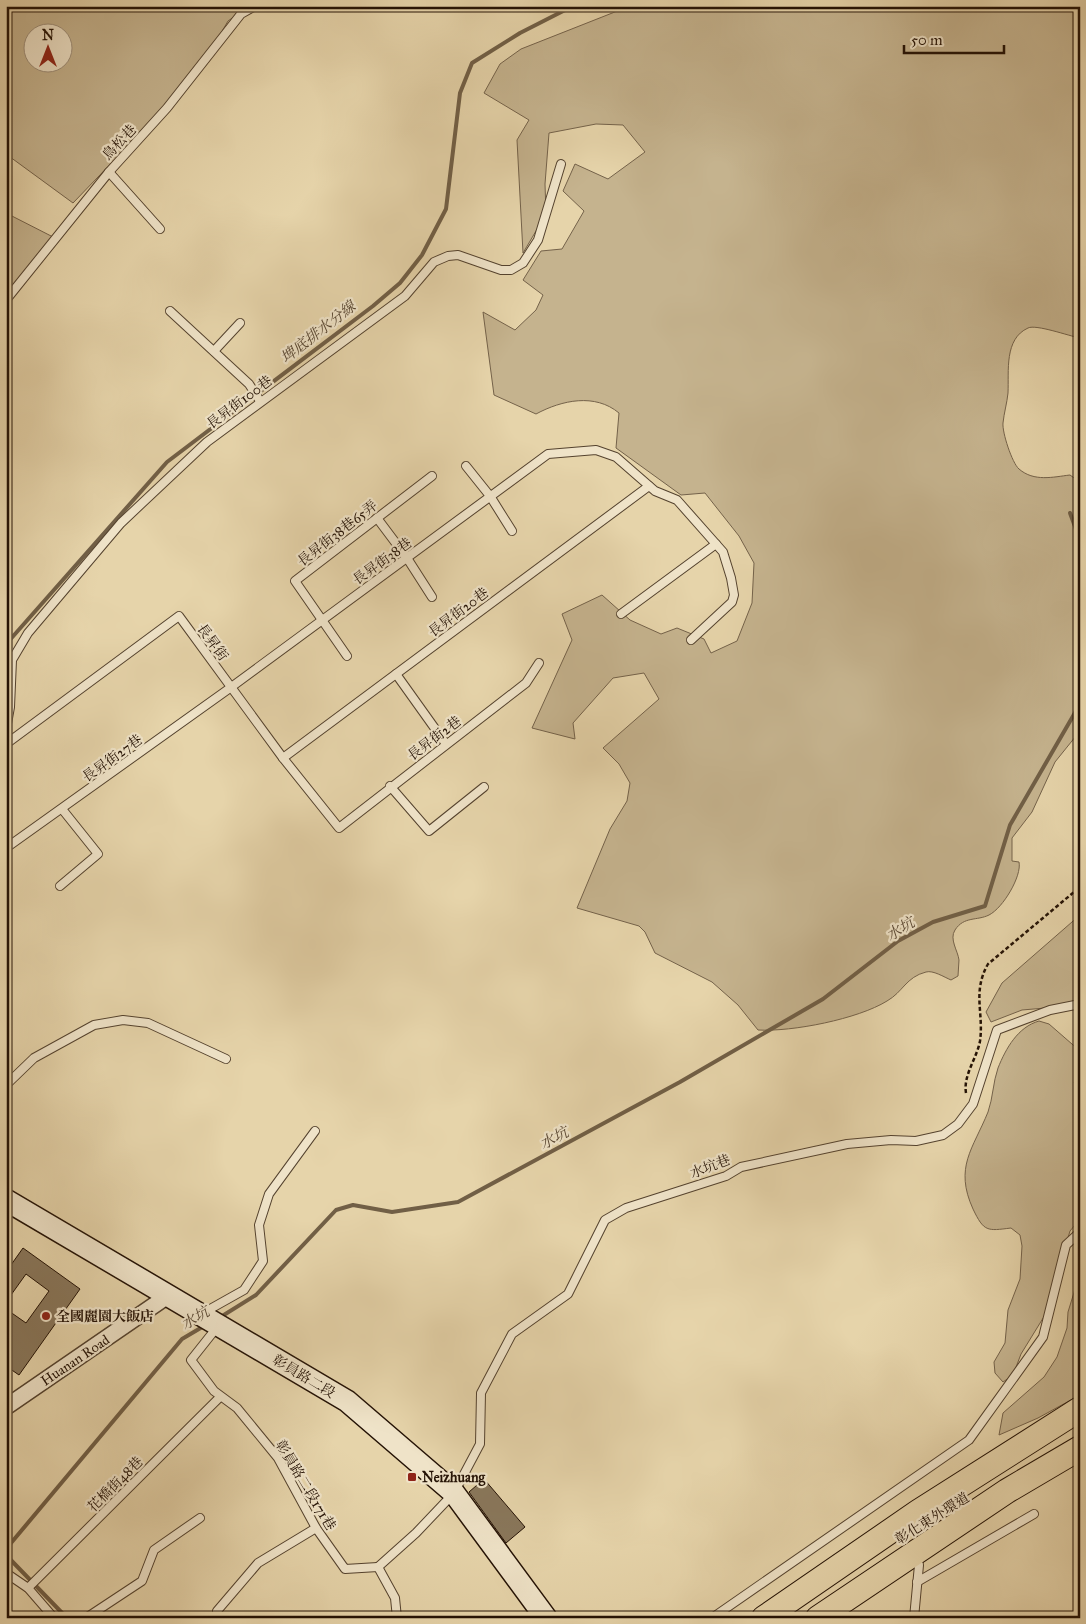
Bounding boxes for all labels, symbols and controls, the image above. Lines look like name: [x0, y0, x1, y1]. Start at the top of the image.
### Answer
north arrow: [22, 22, 72, 72]
scale bar: [904, 22, 1004, 54]
text: N: [42, 27, 54, 44]
text: 50 m: [911, 31, 943, 49]
street label: 鳥松巷: [99, 121, 140, 163]
water label: 埤底排水分線: [277, 296, 361, 367]
street label: 長昇街100巷: [203, 372, 275, 433]
street label: 長昇街38巷65弄: [294, 497, 381, 570]
street label: 長昇街38巷: [349, 534, 415, 589]
street label: 長昇街20巷: [425, 584, 492, 641]
street label: 長昇街: [193, 620, 232, 664]
street label: 長昇街2巷: [404, 713, 465, 764]
street label: 長昇街27巷: [79, 731, 146, 786]
water label: 水坑: [883, 912, 919, 945]
water label: 水坑: [537, 1122, 573, 1153]
street label: 水坑巷: [688, 1151, 733, 1182]
water label: 水坑: [178, 1302, 214, 1333]
place label: 全國麗園大飯店: [56, 1308, 154, 1325]
marker: 全國麗園大飯店: [40, 1310, 52, 1322]
street label: Huanan Road: [38, 1331, 113, 1390]
street label: 彰員路二段: [269, 1351, 338, 1402]
street label: 彰員路二段171巷: [272, 1437, 339, 1534]
street label: 花橋街48巷: [84, 1453, 147, 1516]
place label: Neizhuang: [422, 1469, 485, 1487]
marker: Neizhuang: [406, 1471, 418, 1483]
street label: 彰化東外環道: [892, 1489, 972, 1548]

